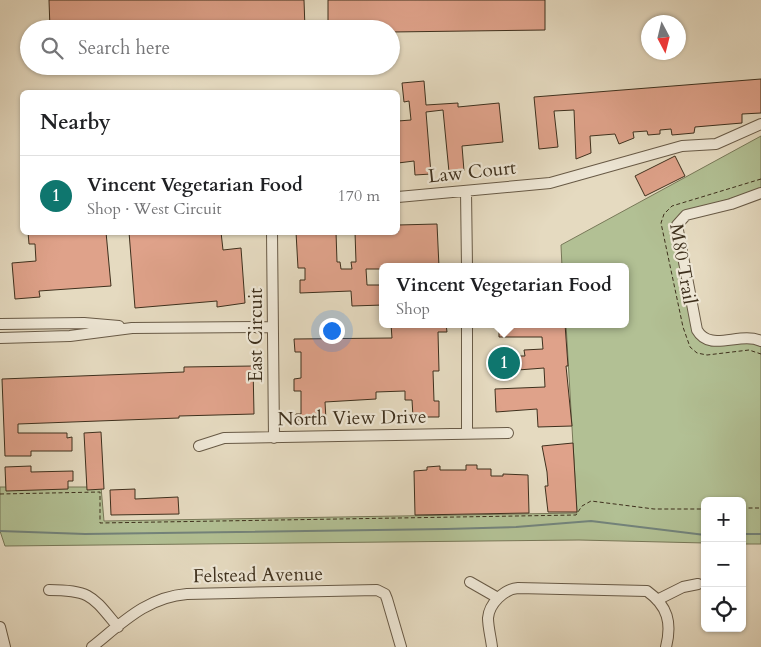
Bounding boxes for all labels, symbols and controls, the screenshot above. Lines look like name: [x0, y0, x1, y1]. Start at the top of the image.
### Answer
north arrow: [641, 15, 686, 60]
search box: [20, 20, 400, 75]
icon: search: [38, 34, 66, 62]
text: Search here: [78, 35, 170, 61]
text: Nearby: [40, 108, 111, 137]
street label: Law Court: [427, 154, 517, 190]
text: Vincent Vegetarian Food: [87, 172, 303, 198]
text: 1: [52, 185, 60, 207]
text: 170 m: [338, 185, 380, 207]
text: Shop · West Circuit: [87, 198, 221, 220]
street label: M80 Trail: [663, 222, 703, 307]
popup: [379, 263, 629, 328]
text: Vincent Vegetarian Food: [396, 272, 612, 298]
street label: East Circuit: [243, 288, 269, 382]
text: Shop: [396, 298, 430, 320]
your location: [319, 318, 345, 344]
pin: 1: [488, 344, 520, 382]
street label: North View Drive: [277, 404, 427, 432]
map controls: [701, 497, 746, 632]
button: +: [701, 497, 746, 542]
button: −: [701, 542, 746, 587]
street label: Felstead Avenue: [193, 561, 323, 589]
button: locate: [701, 587, 746, 632]

